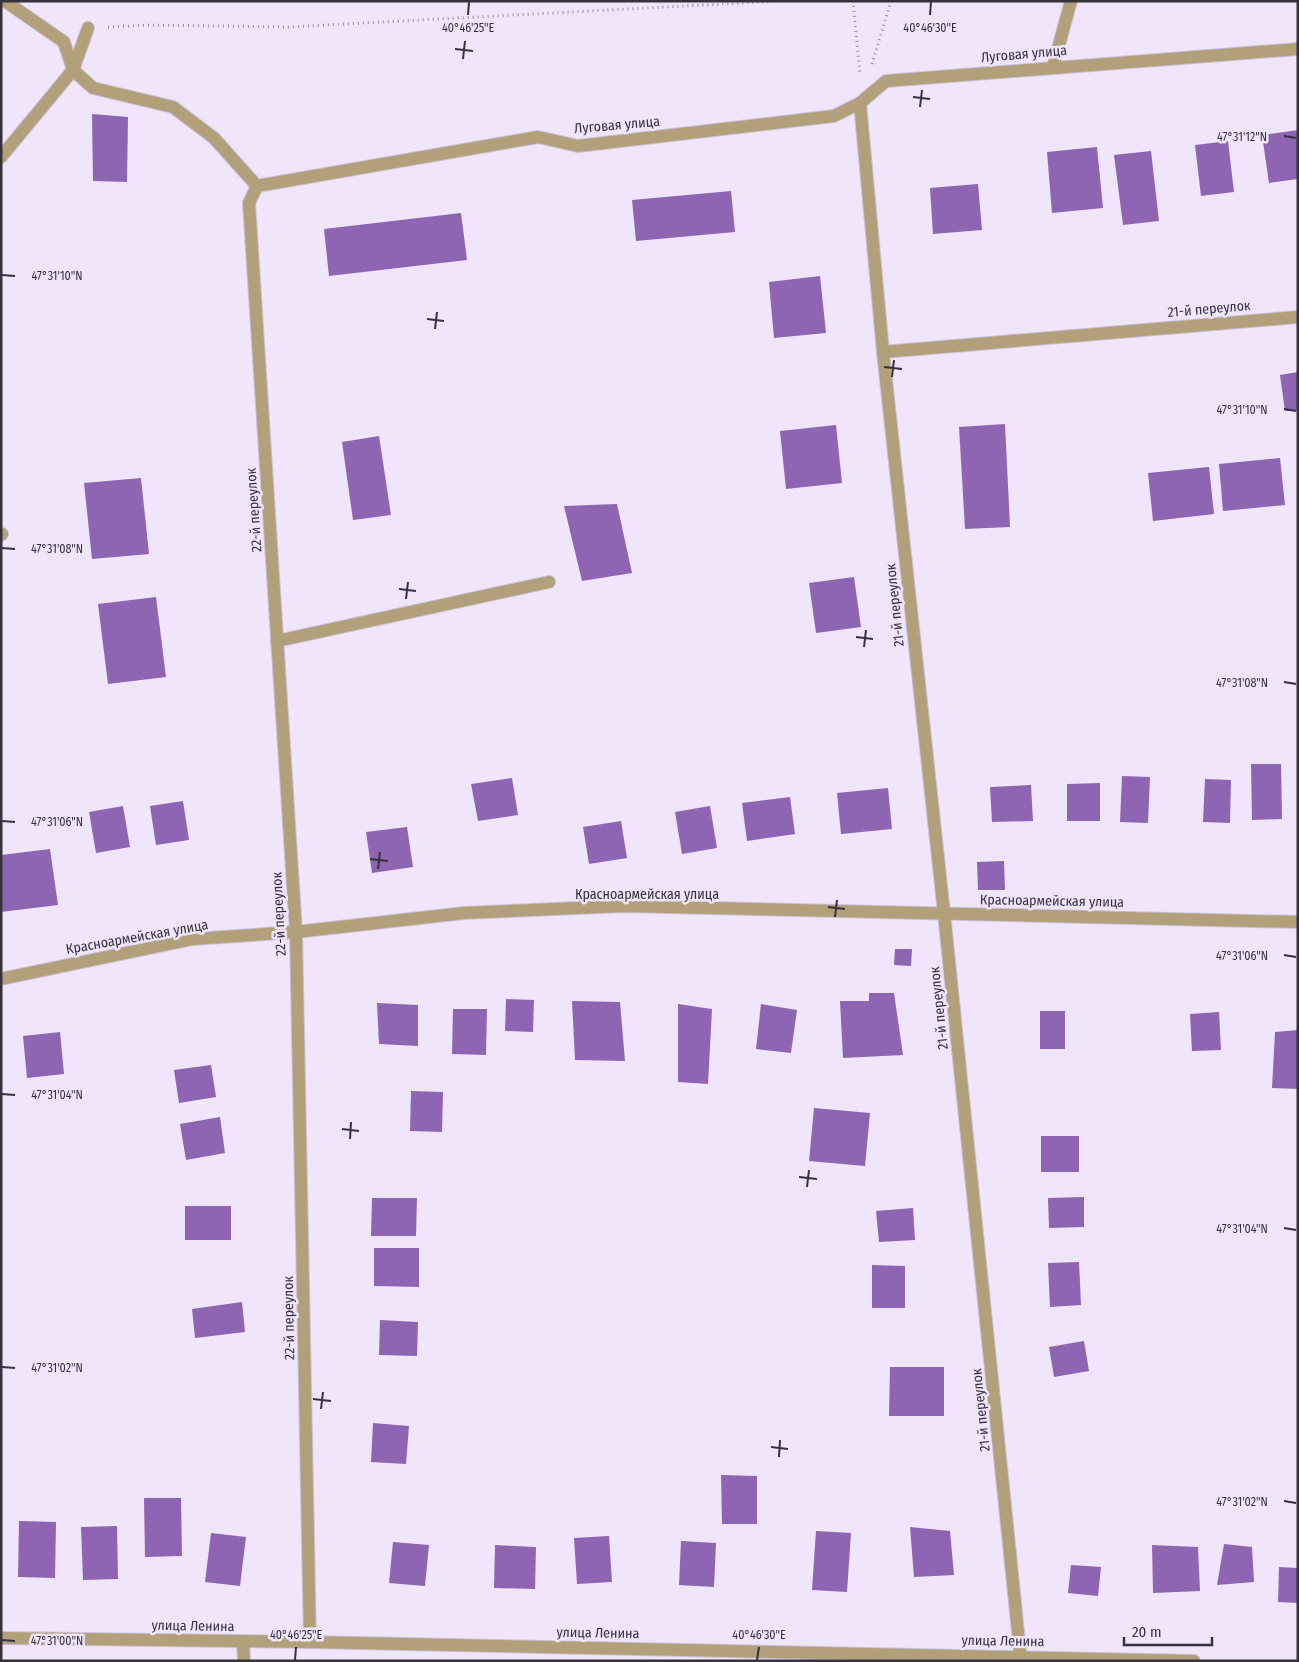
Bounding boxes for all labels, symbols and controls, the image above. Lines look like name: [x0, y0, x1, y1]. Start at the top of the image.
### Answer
text: 40°46'25"E: [442, 21, 494, 35]
text: 40°46'30"E: [903, 21, 957, 35]
street label: Луговая улица: [980, 42, 1068, 66]
street label: Луговая улица: [573, 113, 661, 137]
text: 47°31'12"N: [1217, 130, 1267, 144]
text: 47°31'10"N: [31, 269, 83, 283]
street label: 21-й переулок: [1167, 297, 1252, 321]
text: 47°31'10"N: [1216, 403, 1268, 417]
street label: 22-й переулок: [243, 467, 265, 553]
text: 47°31'08"N: [31, 542, 83, 556]
street label: 21-й переулок: [882, 562, 908, 647]
text: 47°31'08"N: [1216, 676, 1268, 690]
text: 47°31'06"N: [31, 815, 83, 829]
street label: 22-й переулок: [268, 871, 290, 956]
street label: Красноармейская улица: [575, 886, 719, 903]
street label: Красноармейская улица: [980, 891, 1124, 911]
street label: Красноармейская улица: [65, 916, 210, 958]
text: 47°31'06"N: [1216, 949, 1268, 963]
street label: 21-й переулок: [926, 965, 952, 1050]
text: 47°31'04"N: [31, 1088, 83, 1102]
text: 47°31'04"N: [1216, 1222, 1268, 1236]
street label: 22-й переулок: [280, 1275, 298, 1360]
text: 47°31'02"N: [31, 1361, 83, 1375]
street label: 21-й переулок: [968, 1367, 994, 1452]
text: 47°31'02"N: [1216, 1495, 1268, 1509]
scale bar: [1124, 1614, 1212, 1646]
street label: улица Ленина: [151, 1617, 235, 1635]
text: 20 m: [1132, 1623, 1162, 1641]
street label: улица Ленина: [556, 1624, 640, 1642]
text: 40°46'25"E: [270, 1628, 322, 1642]
text: 40°46'30"E: [732, 1628, 786, 1642]
street label: улица Ленина: [961, 1632, 1045, 1650]
text: 47°31'00"N: [31, 1634, 83, 1648]

